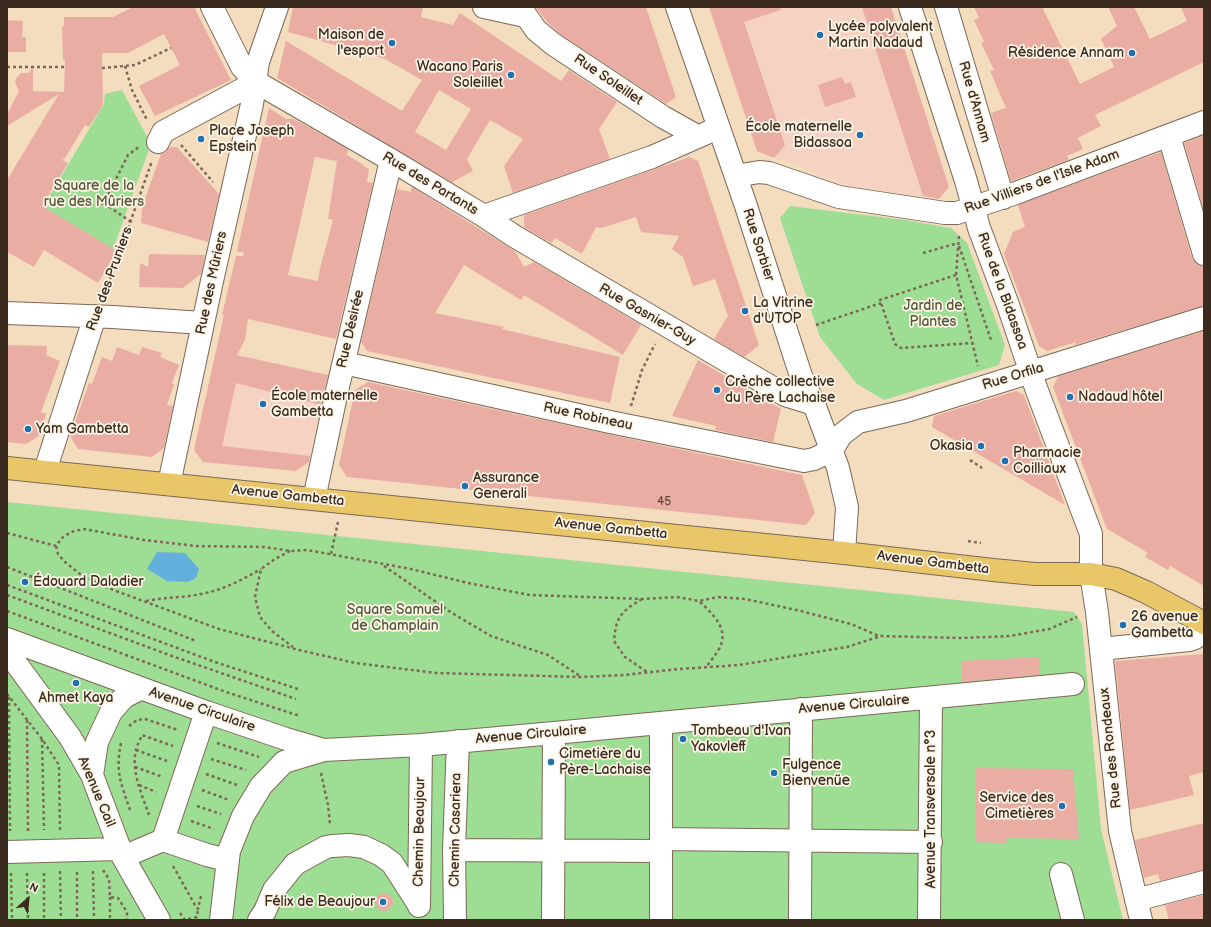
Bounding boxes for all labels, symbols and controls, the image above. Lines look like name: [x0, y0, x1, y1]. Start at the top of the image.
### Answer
place label: Lycée polyvalent Martin Nadaud: [828, 19, 933, 52]
place label: Maison de l'esport: [318, 27, 384, 60]
marker: Lycée polyvalent Martin Nadaud: [815, 30, 825, 40]
marker: Maison de l'esport: [387, 38, 397, 48]
place label: Résidence Annam: [1008, 45, 1124, 61]
marker: Résidence Annam: [1127, 48, 1137, 58]
street label: Rue Soleillet: [570, 51, 646, 109]
place label: Wacano Paris Soleillet: [417, 59, 503, 92]
street label: Rue d'Annam: [954, 59, 994, 145]
marker: Wacano Paris Soleillet: [506, 70, 516, 80]
place label: École maternelle Bidassoa: [745, 119, 852, 152]
place label: Place Joseph Epstein: [209, 123, 294, 156]
marker: École maternelle Bidassoa: [855, 130, 865, 140]
marker: Place Joseph Epstein: [196, 134, 206, 144]
street label: Rue Villiers de l'Isle Adam: [962, 146, 1122, 218]
street label: Rue des Partants: [379, 149, 481, 219]
park label: Square de la rue des Mûriers: [44, 178, 144, 210]
street label: Rue Sorbier: [738, 206, 778, 284]
street label: Rue des Pruniers: [83, 224, 137, 334]
street label: Rue des Mûriers: [193, 230, 231, 336]
street label: Rue de la Bidassoa: [973, 230, 1031, 352]
street label: Rue Gasnier-Guy: [596, 280, 698, 350]
street label: Rue Désirée: [334, 288, 368, 370]
place label: La Vitrine d'UTOP: [753, 295, 813, 328]
park label: Jardin de Plantes: [903, 298, 963, 330]
marker: La Vitrine d'UTOP: [740, 306, 750, 316]
street label: Rue Orfila: [980, 360, 1046, 394]
place label: Crèche collective du Père Lachaise: [725, 374, 835, 406]
marker: Crèche collective du Père Lachaise: [712, 385, 722, 395]
place label: École maternelle Gambetta: [271, 388, 378, 420]
place label: Nadaud hôtel: [1078, 389, 1163, 405]
marker: Nadaud hôtel: [1065, 392, 1075, 402]
marker: École maternelle Gambetta: [258, 399, 268, 409]
street label: Rue Robineau: [542, 399, 634, 435]
place label: Yam Gambetta: [36, 421, 129, 437]
marker: Yam Gambetta: [23, 424, 33, 434]
place label: Okasia: [930, 438, 973, 454]
marker: Okasia: [976, 441, 986, 451]
place label: Pharmacie Coilliaux: [1013, 445, 1081, 478]
marker: Pharmacie Coilliaux: [1000, 456, 1010, 466]
place label: Assurance Generali: [473, 470, 539, 502]
marker: Assurance Generali: [460, 481, 470, 491]
street label: Avenue Gambetta: [231, 482, 345, 510]
house number: 45: [657, 495, 671, 509]
street label: Avenue Gambetta: [554, 515, 668, 543]
street label: Avenue Gambetta: [876, 548, 990, 578]
place label: Édouard Daladier: [33, 574, 144, 590]
marker: Édouard Daladier: [20, 577, 30, 587]
park label: Square Samuel de Champlain: [347, 602, 443, 634]
place label: 26 avenue Gambetta: [1131, 609, 1198, 642]
marker: 26 avenue Gambetta: [1118, 620, 1128, 630]
marker: Ahmet Kaya: [71, 678, 81, 688]
street label: Avenue Circulaire: [147, 684, 257, 736]
street label: Rue des Rondeaux: [1096, 687, 1126, 809]
place label: Ahmet Kaya: [39, 690, 113, 706]
street label: Avenue Circulaire: [798, 692, 910, 718]
street label: Avenue Circulaire: [475, 722, 587, 748]
place label: Tombeau d'Ivan Yakovleff: [691, 723, 791, 756]
street label: Avenue Transversale n°3: [923, 730, 939, 888]
marker: Tombeau d'Ivan Yakovleff: [678, 734, 688, 744]
place label: Cimetière du Père-Lachaise: [559, 746, 651, 778]
street label: Avenue Cail: [74, 754, 118, 830]
marker: Cimetière du Père-Lachaise: [546, 757, 556, 767]
place label: Fulgence Bienvenüe: [782, 757, 850, 790]
marker: Fulgence Bienvenüe: [769, 768, 779, 778]
street label: Chemin Casariera: [447, 773, 465, 887]
street label: Chemin Beaujour: [411, 777, 429, 887]
place label: Service des Cimetières: [979, 790, 1054, 822]
marker: Service des Cimetières: [1057, 801, 1067, 811]
north arrow: [8, 879, 48, 919]
text: N: [27, 880, 40, 896]
place label: Félix de Beaujour: [264, 894, 375, 910]
marker: Félix de Beaujour: [378, 897, 388, 907]

